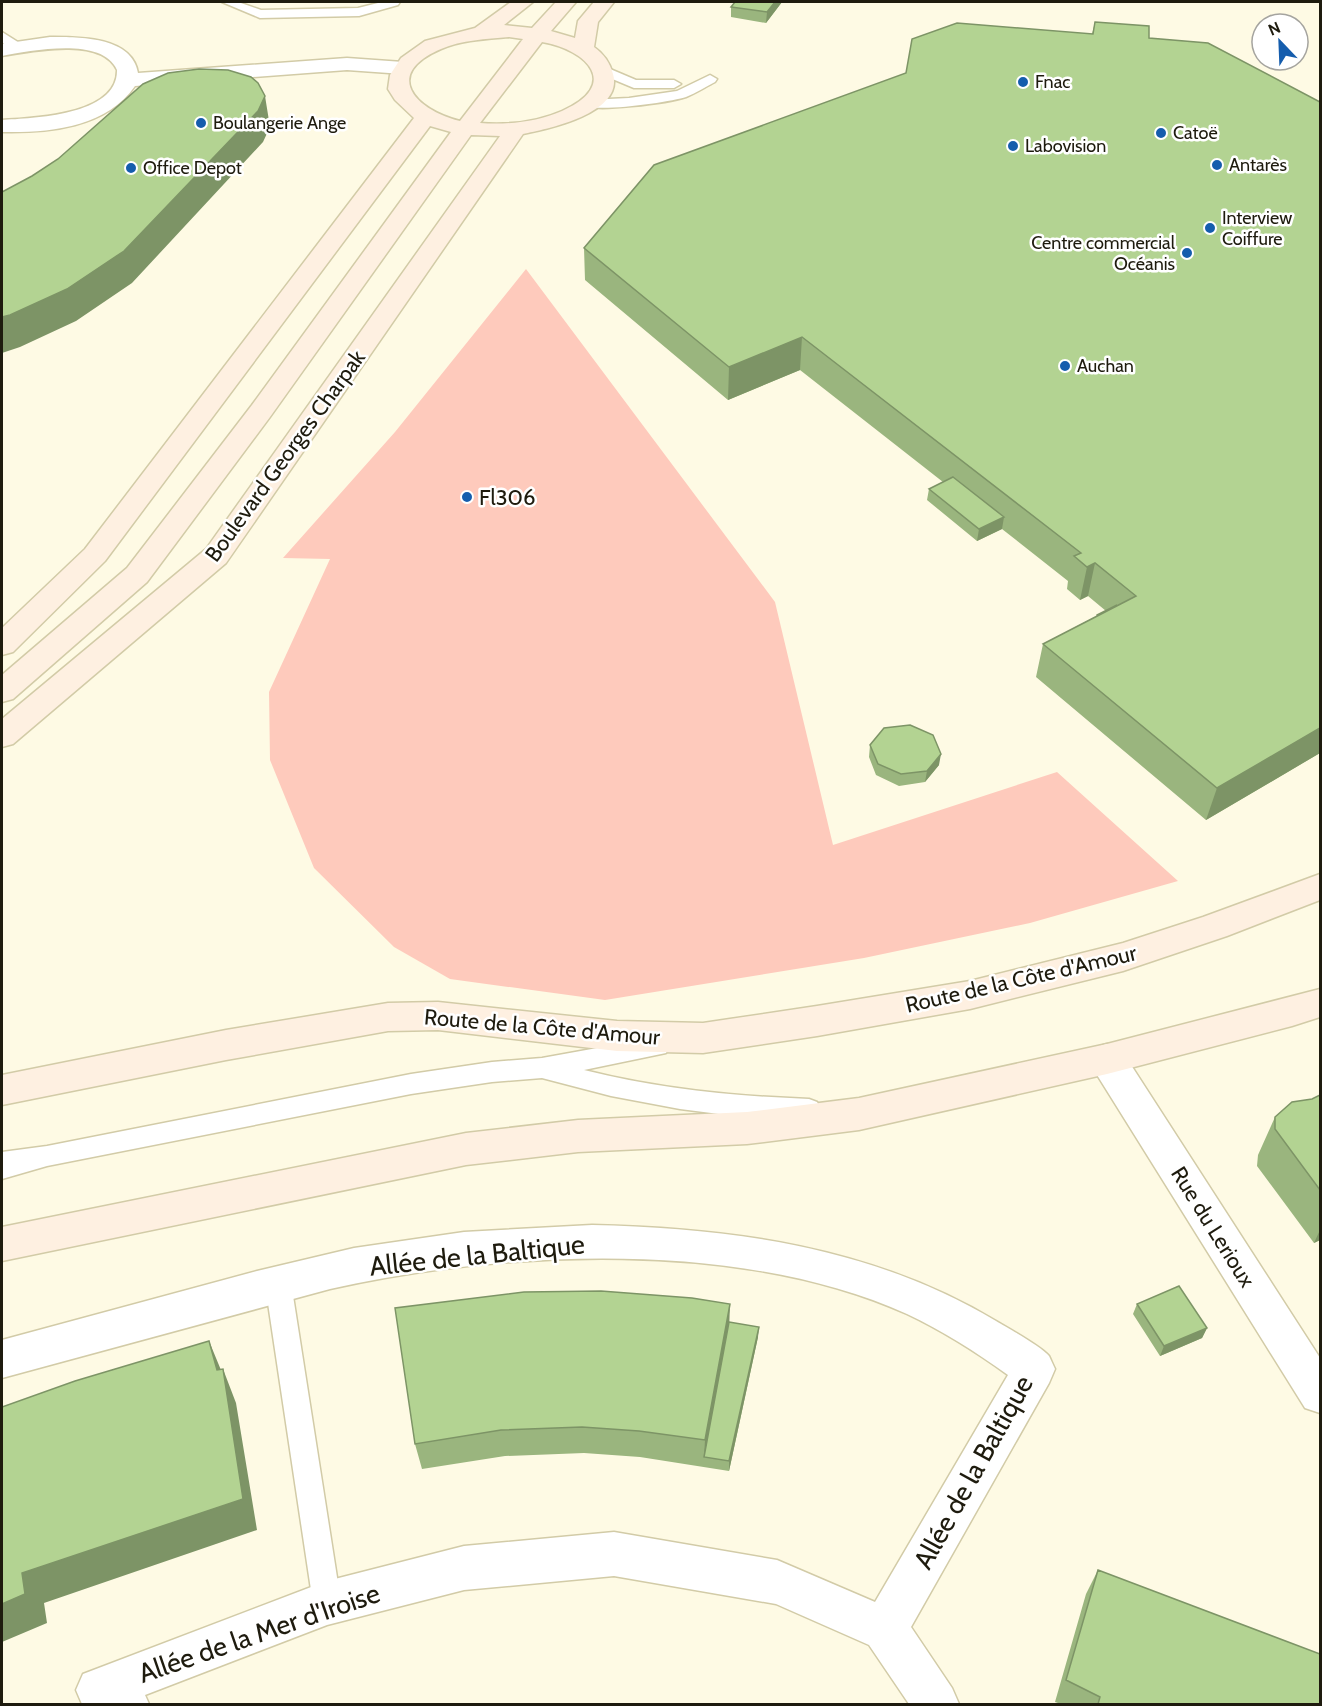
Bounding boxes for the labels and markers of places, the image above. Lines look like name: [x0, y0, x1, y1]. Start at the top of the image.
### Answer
place label: Fnac: [1035, 71, 1070, 93]
marker: Fnac: [1016, 75, 1030, 89]
place label: Boulangerie Ange: [213, 112, 346, 134]
marker: Boulangerie Ange: [194, 116, 208, 130]
place label: Catoë: [1173, 122, 1218, 144]
marker: Catoë: [1154, 126, 1168, 140]
place label: Labovision: [1025, 135, 1106, 157]
marker: Labovision: [1006, 139, 1020, 153]
place label: Antarès: [1229, 154, 1287, 176]
place label: Office Depot: [143, 157, 242, 179]
marker: Antarès: [1210, 158, 1224, 172]
marker: Office Depot: [124, 161, 138, 175]
place label: Interview Coiffure: [1222, 207, 1292, 250]
marker: Interview Coiffure: [1203, 221, 1217, 235]
place label: Centre commercial Océanis: [1031, 232, 1176, 275]
marker: Centre commercial Océanis: [1180, 246, 1194, 260]
place label: Auchan: [1077, 355, 1134, 377]
marker: Auchan: [1058, 359, 1072, 373]
place label: Fl306: [479, 484, 535, 511]
marker: Fl306: [460, 490, 474, 504]

